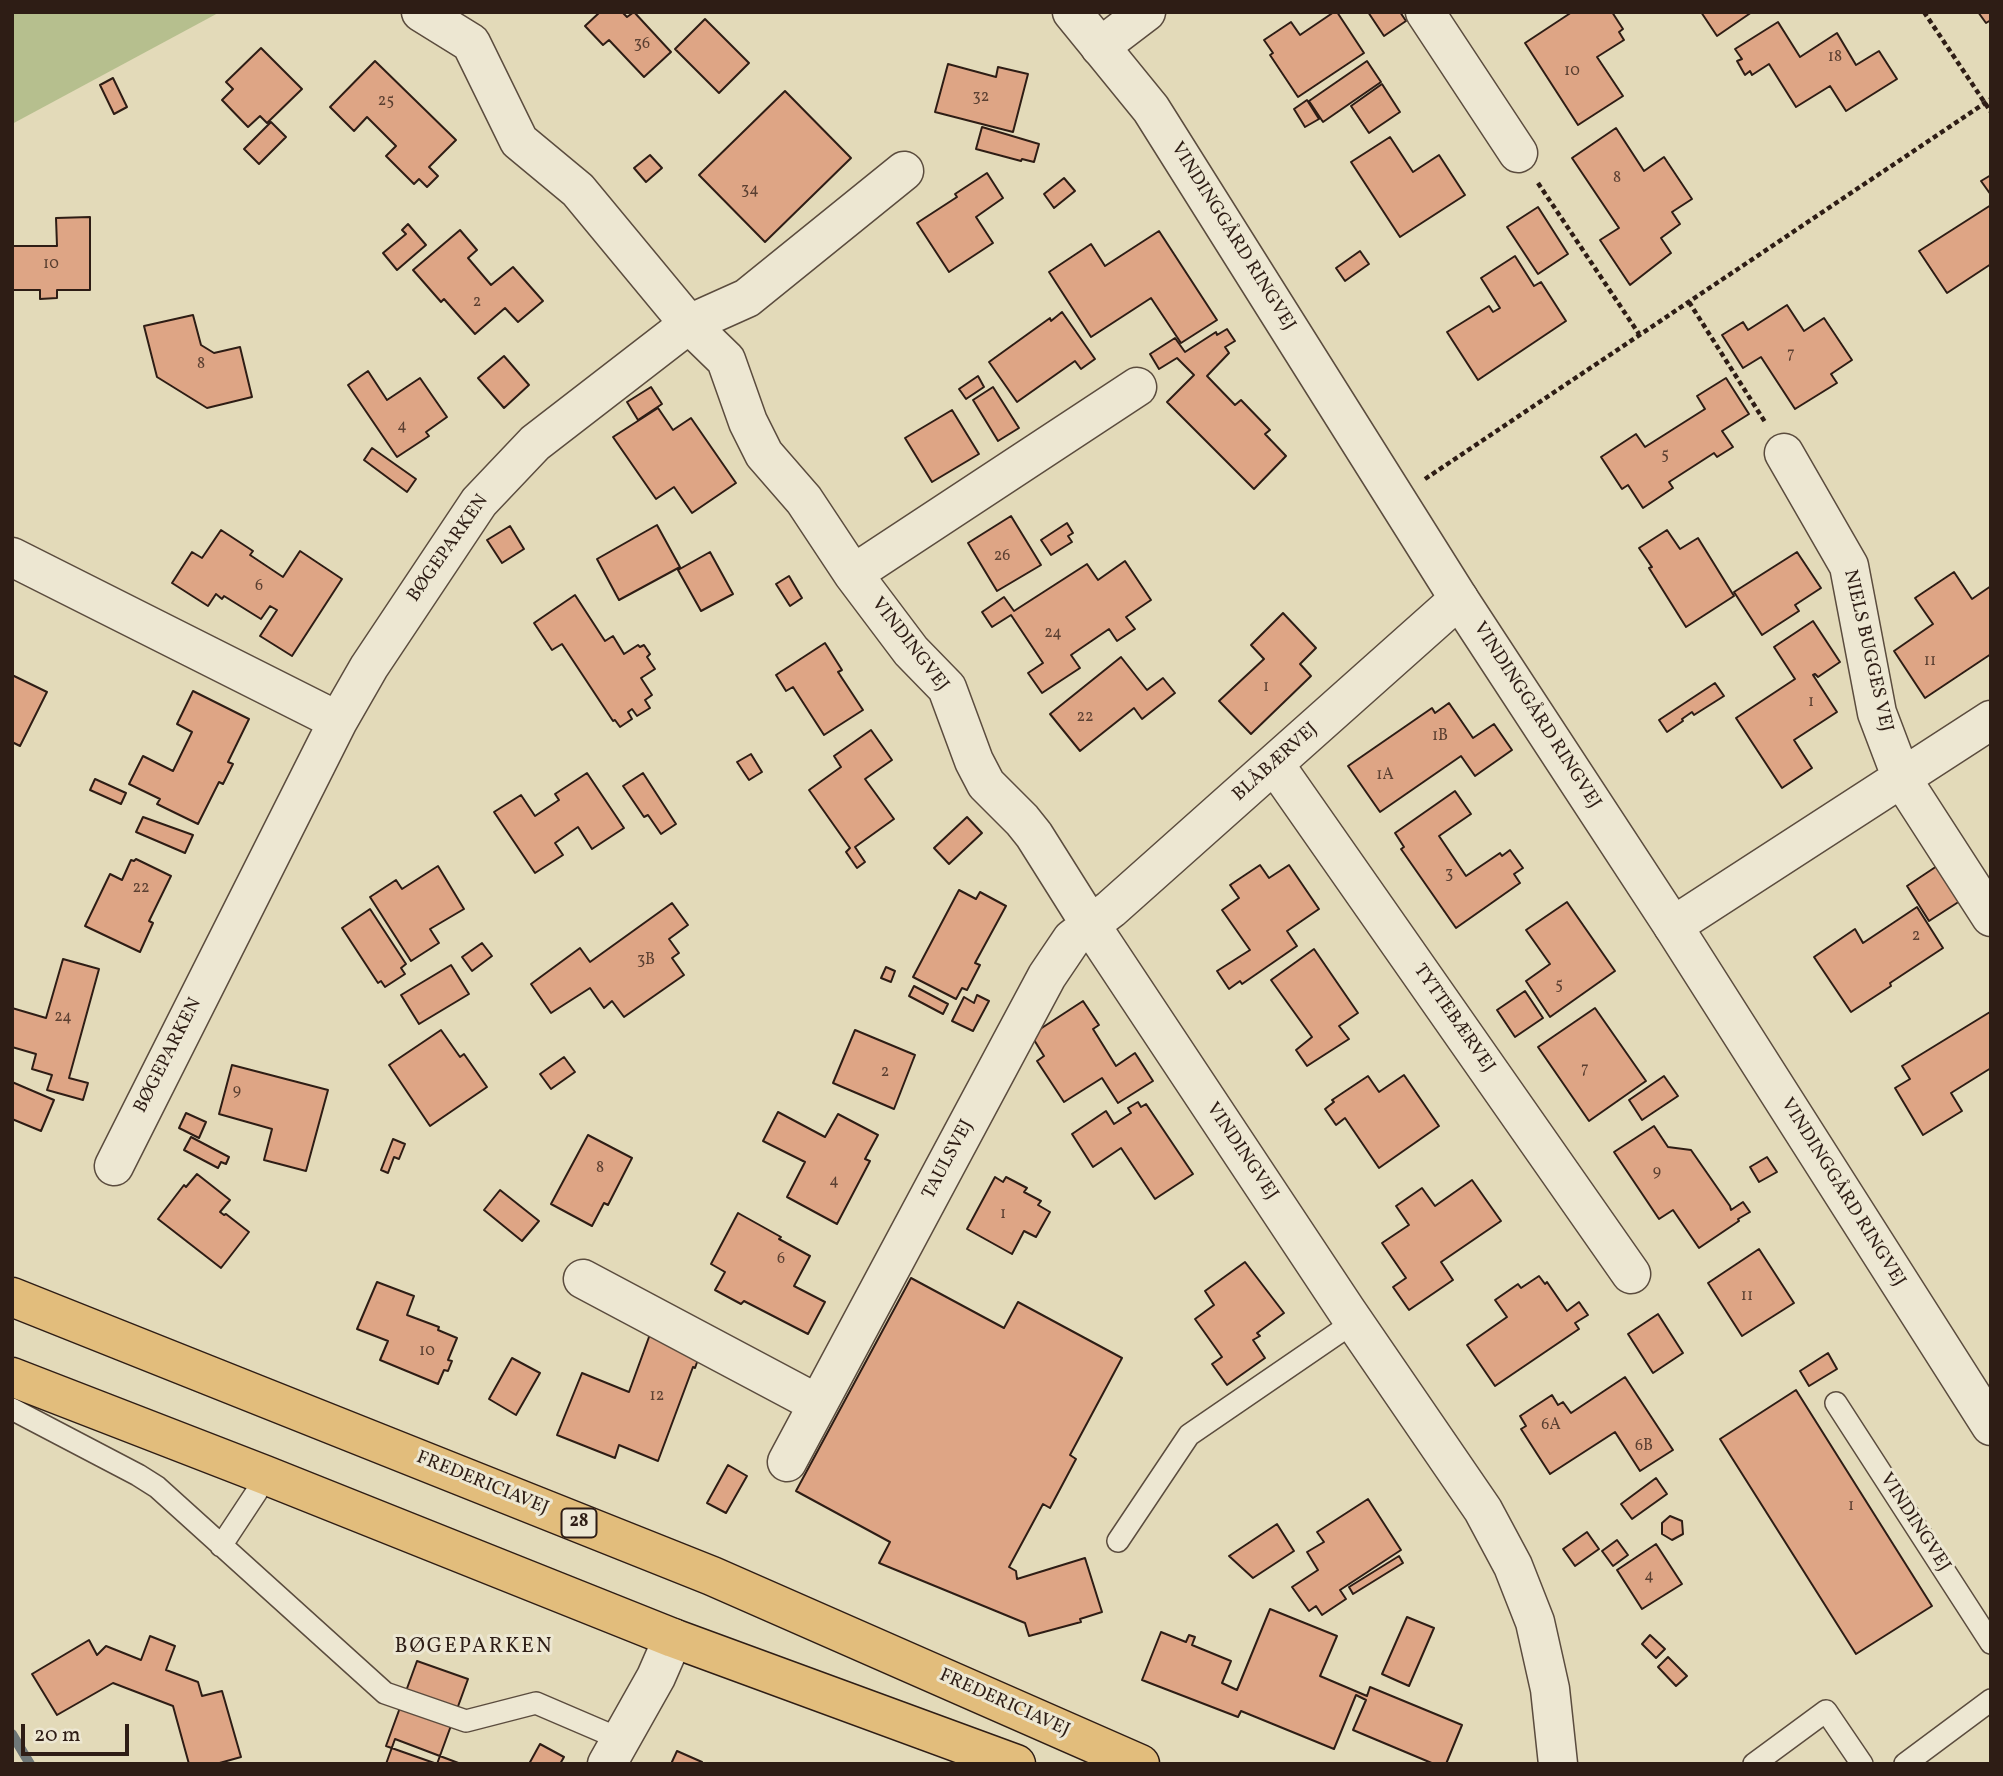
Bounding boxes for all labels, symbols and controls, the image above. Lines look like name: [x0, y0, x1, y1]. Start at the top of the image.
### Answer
house number: 36: [634, 35, 650, 55]
house number: 18: [1828, 48, 1842, 68]
house number: 10: [1564, 62, 1580, 82]
house number: 32: [973, 88, 989, 108]
house number: 25: [378, 92, 394, 112]
street label: VINDINGGÅRD RINGVEJ: [1165, 139, 1299, 335]
house number: 8: [1613, 169, 1621, 189]
house number: 34: [741, 181, 759, 201]
house number: 10: [43, 255, 59, 275]
house number: 2: [473, 293, 481, 313]
house number: 7: [1787, 345, 1795, 365]
house number: 8: [197, 355, 205, 375]
house number: 4: [397, 417, 407, 437]
house number: 5: [1661, 446, 1669, 466]
street label: BØGEPARKEN: [404, 491, 494, 607]
house number: 26: [994, 547, 1010, 567]
street label: NIELS BUGGES VEJ: [1837, 568, 1897, 734]
house number: 6: [255, 577, 263, 597]
street label: VINDINGVEJ: [865, 594, 953, 696]
street label: VINDINGGÅRD RINGVEJ: [1467, 618, 1605, 814]
house number: 24: [1044, 624, 1062, 644]
house number: 11: [1924, 652, 1936, 672]
house number: 1: [1263, 678, 1269, 698]
house number: 1: [1808, 693, 1814, 713]
house number: 22: [1076, 708, 1094, 728]
street label: BLÅBÆRVEJ: [1229, 719, 1323, 807]
house number: 1B: [1432, 727, 1448, 747]
house number: 1A: [1376, 766, 1394, 786]
house number: 3: [1445, 865, 1453, 885]
house number: 22: [132, 879, 150, 899]
house number: 2: [1912, 927, 1920, 947]
house number: 3B: [637, 951, 655, 971]
street label: TYTTEBÆRVEJ: [1407, 960, 1499, 1078]
house number: 5: [1555, 976, 1563, 996]
street label: BØGEPARKEN: [130, 995, 208, 1117]
house number: 24: [54, 1008, 72, 1028]
house number: 7: [1581, 1060, 1589, 1080]
house number: 2: [881, 1063, 889, 1083]
house number: 9: [233, 1082, 241, 1102]
street label: VINDINGGÅRD RINGVEJ: [1775, 1095, 1909, 1291]
street label: VINDINGVEJ: [1200, 1099, 1282, 1205]
street label: TAULSVEJ: [919, 1116, 979, 1204]
house number: 8: [596, 1159, 604, 1179]
house number: 9: [1653, 1163, 1661, 1183]
house number: 4: [829, 1172, 839, 1192]
house number: 1: [1000, 1205, 1006, 1225]
house number: 6: [777, 1250, 785, 1270]
house number: 11: [1741, 1287, 1753, 1307]
house number: 10: [419, 1342, 435, 1362]
house number: 12: [650, 1387, 664, 1407]
house number: 6A: [1541, 1416, 1561, 1436]
house number: 6B: [1635, 1437, 1653, 1457]
street label: FREDERICIAVEJ: [413, 1447, 551, 1521]
street label: VINDINGVEJ: [1874, 1470, 1954, 1576]
house number: 1: [1848, 1497, 1854, 1517]
road number: 28: [562, 1508, 596, 1538]
house number: 4: [1644, 1567, 1654, 1587]
district label: BØGEPARKEN: [396, 1635, 552, 1661]
street label: FREDERICIAVEJ: [935, 1665, 1073, 1743]
scale bar: [24, 1710, 133, 1754]
text: 20 m: [34, 1721, 80, 1750]

